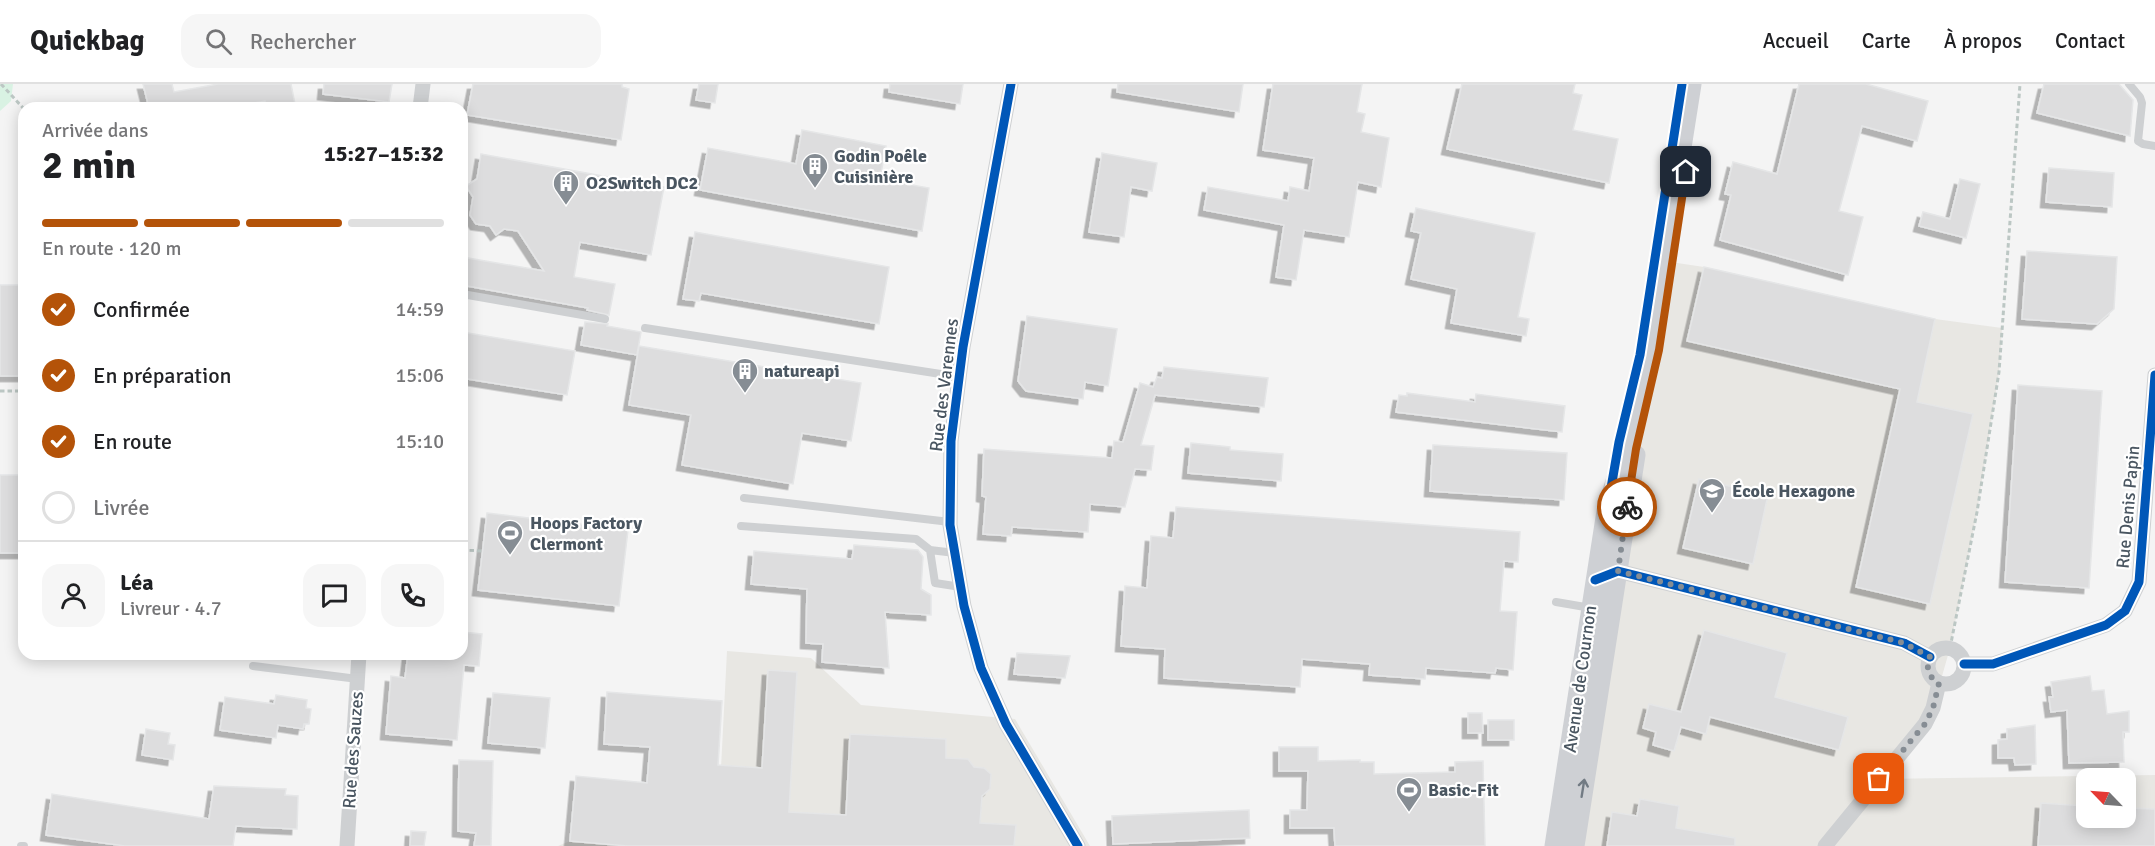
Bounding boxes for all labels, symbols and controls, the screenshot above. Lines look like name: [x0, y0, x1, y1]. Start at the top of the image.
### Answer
search box: [181, 14, 601, 68]
text: Quickbag: [30, 24, 145, 58]
icon: search: [202, 25, 235, 58]
text: Rechercher: [250, 28, 356, 55]
text: Accueil: [1763, 28, 1829, 54]
text: Carte: [1862, 28, 1911, 54]
text: À propos: [1944, 28, 2022, 54]
text: Contact: [2055, 28, 2125, 54]
text: Arrivée dans: [42, 118, 148, 143]
text: 15:27–15:32: [324, 140, 444, 167]
text: 2 min: [42, 141, 136, 189]
place label: Godin Poêle Cuisinière: [834, 145, 927, 188]
pin: [1660, 146, 1711, 197]
building icon: Godin Poêle Cuisinière: [800, 151, 830, 189]
icon: home: [1669, 155, 1702, 188]
building icon: O2Switch DC2: [551, 168, 581, 206]
place label: O2Switch DC2: [586, 172, 698, 194]
text: En route · 120 m: [42, 236, 181, 261]
icon: check: [42, 293, 75, 326]
text: Confirmée: [93, 296, 190, 323]
text: 14:59: [395, 297, 444, 322]
street label: Rue des Varennes: [925, 317, 963, 453]
building icon: natureapi: [730, 356, 760, 394]
icon: check: [42, 359, 75, 392]
place label: natureapi: [764, 360, 840, 382]
text: En préparation: [93, 362, 232, 389]
text: 15:06: [395, 363, 444, 388]
icon: check: [42, 425, 75, 458]
text: En route: [93, 428, 172, 455]
text: 15:10: [395, 429, 444, 454]
street label: Rue Denis Papin: [2112, 444, 2144, 570]
school or university icon: École Hexagone: [1697, 476, 1727, 514]
courier: [1597, 477, 1657, 537]
place label: École Hexagone: [1732, 480, 1855, 502]
icon: bike: [1611, 491, 1644, 524]
text: Livrée: [93, 494, 150, 521]
place label: Hoops Factory Clermont: [530, 512, 642, 555]
sports icon: Hoops Factory Clermont: [495, 518, 525, 556]
button: person: [42, 564, 105, 627]
button: chat: [303, 564, 366, 627]
button: phone: [381, 564, 444, 627]
text: Léa: [120, 569, 154, 596]
text: Livreur · 4.7: [120, 596, 221, 621]
street label: Avenue de Cournon: [1559, 604, 1601, 754]
street label: Rue des Sauzes: [338, 691, 368, 809]
pin: [1853, 753, 1904, 804]
icon: bag: [1862, 762, 1895, 795]
north arrow: [2076, 768, 2136, 828]
map controls: [2076, 768, 2136, 828]
sports icon: Basic-Fit: [1394, 775, 1424, 813]
place label: Basic-Fit: [1428, 779, 1499, 801]
one-way arrow: [1578, 779, 1589, 799]

